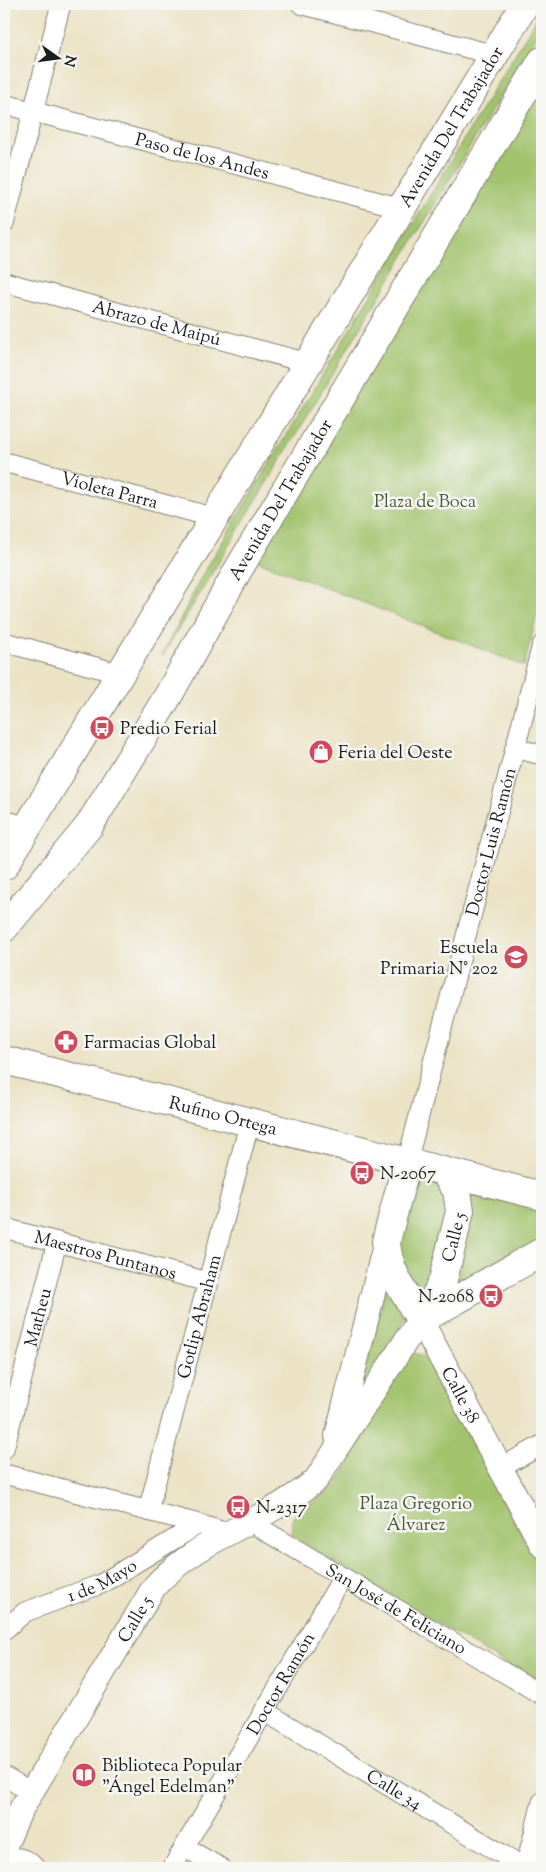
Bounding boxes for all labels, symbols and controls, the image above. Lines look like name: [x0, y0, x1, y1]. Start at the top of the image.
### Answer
north arrow: [32, 32, 82, 82]
street label: Avenida Del Trabajador: [394, 42, 511, 213]
text: N: [58, 53, 80, 69]
street label: Paso de los Andes: [132, 128, 272, 188]
street label: Abrazo de Maipú: [89, 295, 223, 354]
street label: Avenida Del Trabajador: [224, 415, 340, 586]
street label: Violeta Parra: [57, 466, 160, 517]
park label: Plaza de Boca: [374, 490, 476, 516]
bus stop icon: Predio Ferial: [89, 715, 115, 741]
place label: Predio Ferial: [120, 717, 217, 743]
shop icon: Feria del Oeste: [308, 739, 334, 765]
place label: Feria del Oeste: [338, 741, 453, 767]
street label: Doctor Luis Ramón: [461, 765, 525, 919]
place label: Escuela Primaria N° 202: [380, 936, 499, 983]
school or university icon: Escuela Primaria N° 202: [503, 944, 529, 970]
pharmacy icon: Farmacias Global: [53, 1029, 79, 1055]
place label: Farmacias Global: [84, 1031, 216, 1057]
street label: Rufino Ortega: [166, 1091, 279, 1143]
bus stop icon: N-2067: [349, 1160, 375, 1186]
place label: N-2067: [380, 1162, 436, 1188]
street label: Calle 5: [437, 1210, 474, 1265]
street label: Maestros Puntanos: [31, 1226, 179, 1288]
street label: Gotlip Abraham: [172, 1252, 230, 1382]
bus stop icon: N-2068: [478, 1283, 504, 1309]
street label: Matheu: [20, 1285, 60, 1350]
place label: N-2068: [418, 1285, 474, 1311]
street label: Calle 38: [433, 1363, 485, 1429]
park label: Plaza Gregorio Álvarez: [360, 1492, 472, 1539]
bus stop icon: N-2317: [225, 1494, 251, 1520]
place label: N-2317: [256, 1496, 307, 1522]
street label: 1 de Mayo: [64, 1554, 143, 1610]
street label: San José de Feliciano: [320, 1558, 471, 1662]
street label: Calle 5: [112, 1592, 161, 1649]
street label: Doctor Ramón: [242, 1628, 323, 1741]
place label: Biblioteca Popular "Ángel Edelman": [102, 1754, 242, 1801]
library icon: Biblioteca Popular "Ángel Edelman": [71, 1762, 97, 1788]
street label: Calle 34: [360, 1764, 426, 1818]

